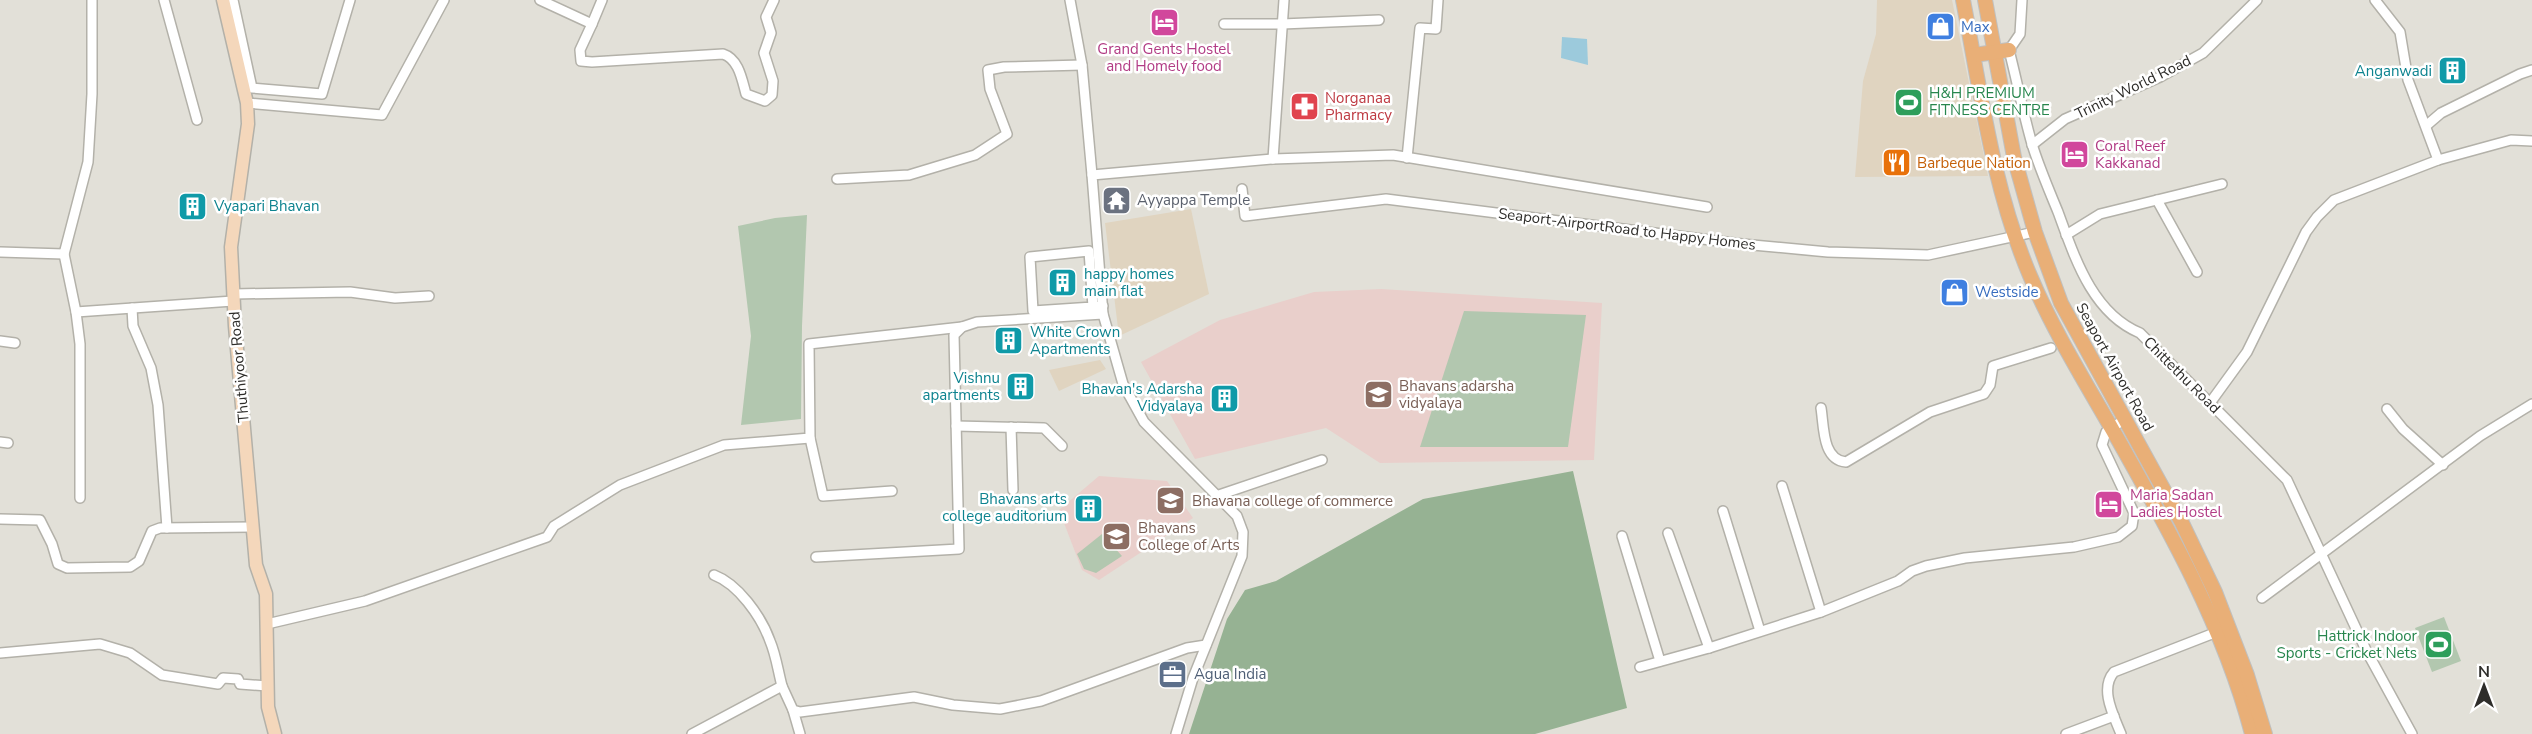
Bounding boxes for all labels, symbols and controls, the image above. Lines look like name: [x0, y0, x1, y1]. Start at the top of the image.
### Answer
hotel icon: Grand Gents Hostel and Homely food: [1148, 6, 1180, 38]
shop icon: Max: [1924, 11, 1956, 43]
place label: Max: [1961, 17, 1990, 37]
place label: Grand Gents Hostel and Homely food: [1097, 39, 1231, 76]
street label: Trinity World Road: [2072, 50, 2194, 124]
building icon: Anganwadi: [2437, 55, 2469, 87]
place label: Anganwadi: [2355, 61, 2432, 81]
place label: H&H PREMIUM FITNESS CENTRE: [1929, 83, 2050, 120]
sports icon: H&H PREMIUM FITNESS CENTRE: [1892, 86, 1924, 118]
place label: Norganaa Pharmacy: [1325, 88, 1392, 125]
pharmacy icon: Norganaa Pharmacy: [1288, 91, 1320, 123]
place label: Coral Reef Kakkanad: [2095, 136, 2166, 173]
hotel icon: Coral Reef Kakkanad: [2058, 139, 2090, 171]
restaurant icon: Barbeque Nation: [1880, 147, 1912, 179]
place label: Barbeque Nation: [1917, 153, 2031, 173]
temple icon: Ayyappa Temple: [1100, 184, 1132, 216]
building icon: Vyapari Bhavan: [177, 190, 209, 222]
place label: Ayyappa Temple: [1137, 190, 1250, 210]
place label: Vyapari Bhavan: [213, 196, 319, 216]
street label: Seaport-AirportRoad to Happy Homes: [1497, 203, 1757, 255]
place label: happy homes main flat: [1084, 264, 1174, 301]
building icon: happy homes main flat: [1047, 267, 1079, 299]
shop icon: Westside: [1938, 276, 1970, 308]
place label: Westside: [1975, 282, 2038, 302]
street label: Seaport Airport Road: [2071, 299, 2159, 435]
street label: Thuthiyoor Road: [224, 311, 254, 423]
place label: White Crown Apartments: [1030, 322, 1120, 359]
building icon: White Crown Apartments: [993, 325, 1025, 357]
street label: Chittethu Road: [2139, 332, 2225, 418]
place label: Vishnu apartments: [923, 368, 1000, 405]
building icon: Vishnu apartments: [1005, 371, 1037, 403]
place label: Bhavans adarsha vidyalaya: [1399, 376, 1514, 413]
place label: Bhavan's Adarsha Vidyalaya: [1081, 379, 1203, 416]
school or university icon: Bhavans adarsha vidyalaya: [1362, 379, 1394, 411]
building icon: Bhavan's Adarsha Vidyalaya: [1208, 382, 1240, 414]
school or university icon: Bhavana college of commerce: [1155, 485, 1187, 517]
place label: Maria Sadan Ladies Hostel: [2130, 485, 2222, 522]
hotel icon: Maria Sadan Ladies Hostel: [2093, 488, 2125, 520]
place label: Bhavans arts college auditorium: [942, 489, 1067, 526]
place label: Bhavana college of commerce: [1192, 491, 1393, 511]
building icon: Bhavans arts college auditorium: [1072, 492, 1104, 524]
place label: Bhavans College of Arts: [1138, 518, 1240, 555]
school or university icon: Bhavans College of Arts: [1101, 521, 1133, 553]
place label: Hattrick Indoor Sports - Cricket Nets: [2277, 626, 2418, 663]
sports icon: Hattrick Indoor Sports - Cricket Nets: [2422, 629, 2454, 661]
north arrow: [2454, 656, 2514, 716]
office icon: Agua India: [1157, 658, 1189, 690]
text: N: [2478, 661, 2490, 683]
place label: Agua India: [1194, 664, 1266, 684]

